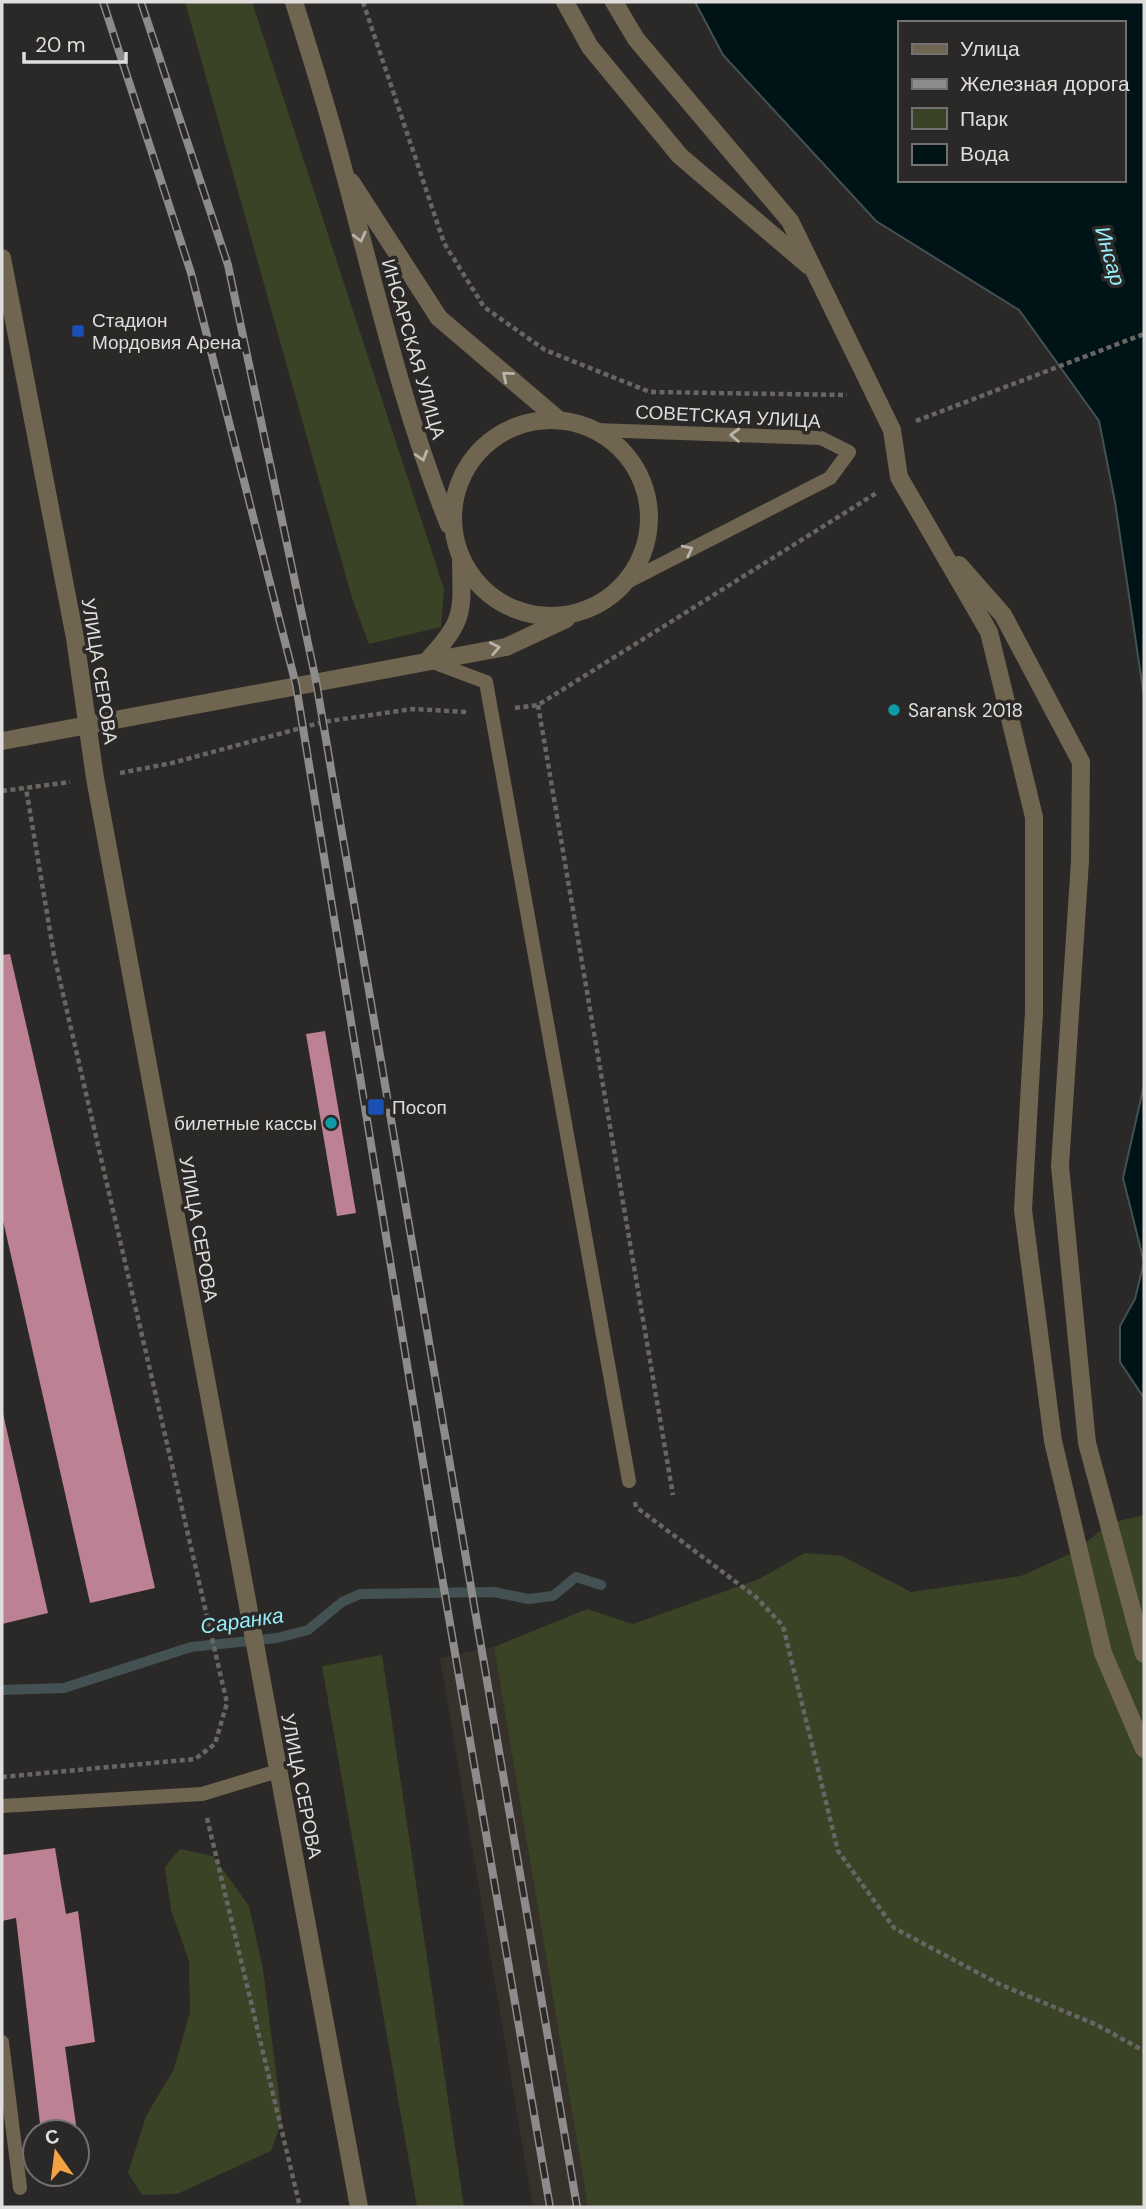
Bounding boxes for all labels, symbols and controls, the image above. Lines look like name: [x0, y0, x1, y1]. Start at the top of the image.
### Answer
scale bar: [24, 21, 126, 65]
legend: [898, 21, 1125, 182]
text: 20 m: [35, 31, 86, 59]
text: Улица: [960, 35, 1020, 63]
text: Железная дорога: [960, 70, 1130, 98]
text: Парк: [960, 105, 1008, 133]
text: Вода: [960, 140, 1009, 168]
water label: Инсар: [1088, 223, 1132, 289]
one-way arrow: [352, 231, 366, 243]
street label: ИНСАРСКАЯ УЛИЦА: [376, 256, 451, 442]
place label: Стадион Мордовия Арена: [92, 308, 242, 355]
marker: Стадион Мордовия Арена: [70, 323, 86, 339]
one-way arrow: [502, 372, 515, 384]
street label: СОВЕТСКАЯ УЛИЦА: [635, 399, 822, 434]
one-way arrow: [729, 428, 740, 443]
one-way arrow: [414, 449, 429, 461]
one-way arrow: [681, 545, 693, 559]
street label: УЛИЦА СЕРОВА: [76, 596, 123, 746]
one-way arrow: [489, 642, 501, 657]
place label: Saransk 2018: [908, 698, 1023, 723]
marker: Saransk 2018: [886, 702, 902, 718]
place label: Посоп: [392, 1095, 447, 1120]
marker: Посоп: [366, 1097, 386, 1117]
place label: билетные кассы: [174, 1111, 317, 1136]
marker: билетные кассы: [323, 1115, 339, 1131]
street label: УЛИЦА СЕРОВА: [173, 1154, 224, 1304]
water label: Саранка: [199, 1601, 285, 1641]
street label: УЛИЦА СЕРОВА: [275, 1711, 328, 1861]
north arrow: [21, 2118, 91, 2188]
text: С: [42, 2123, 62, 2151]

